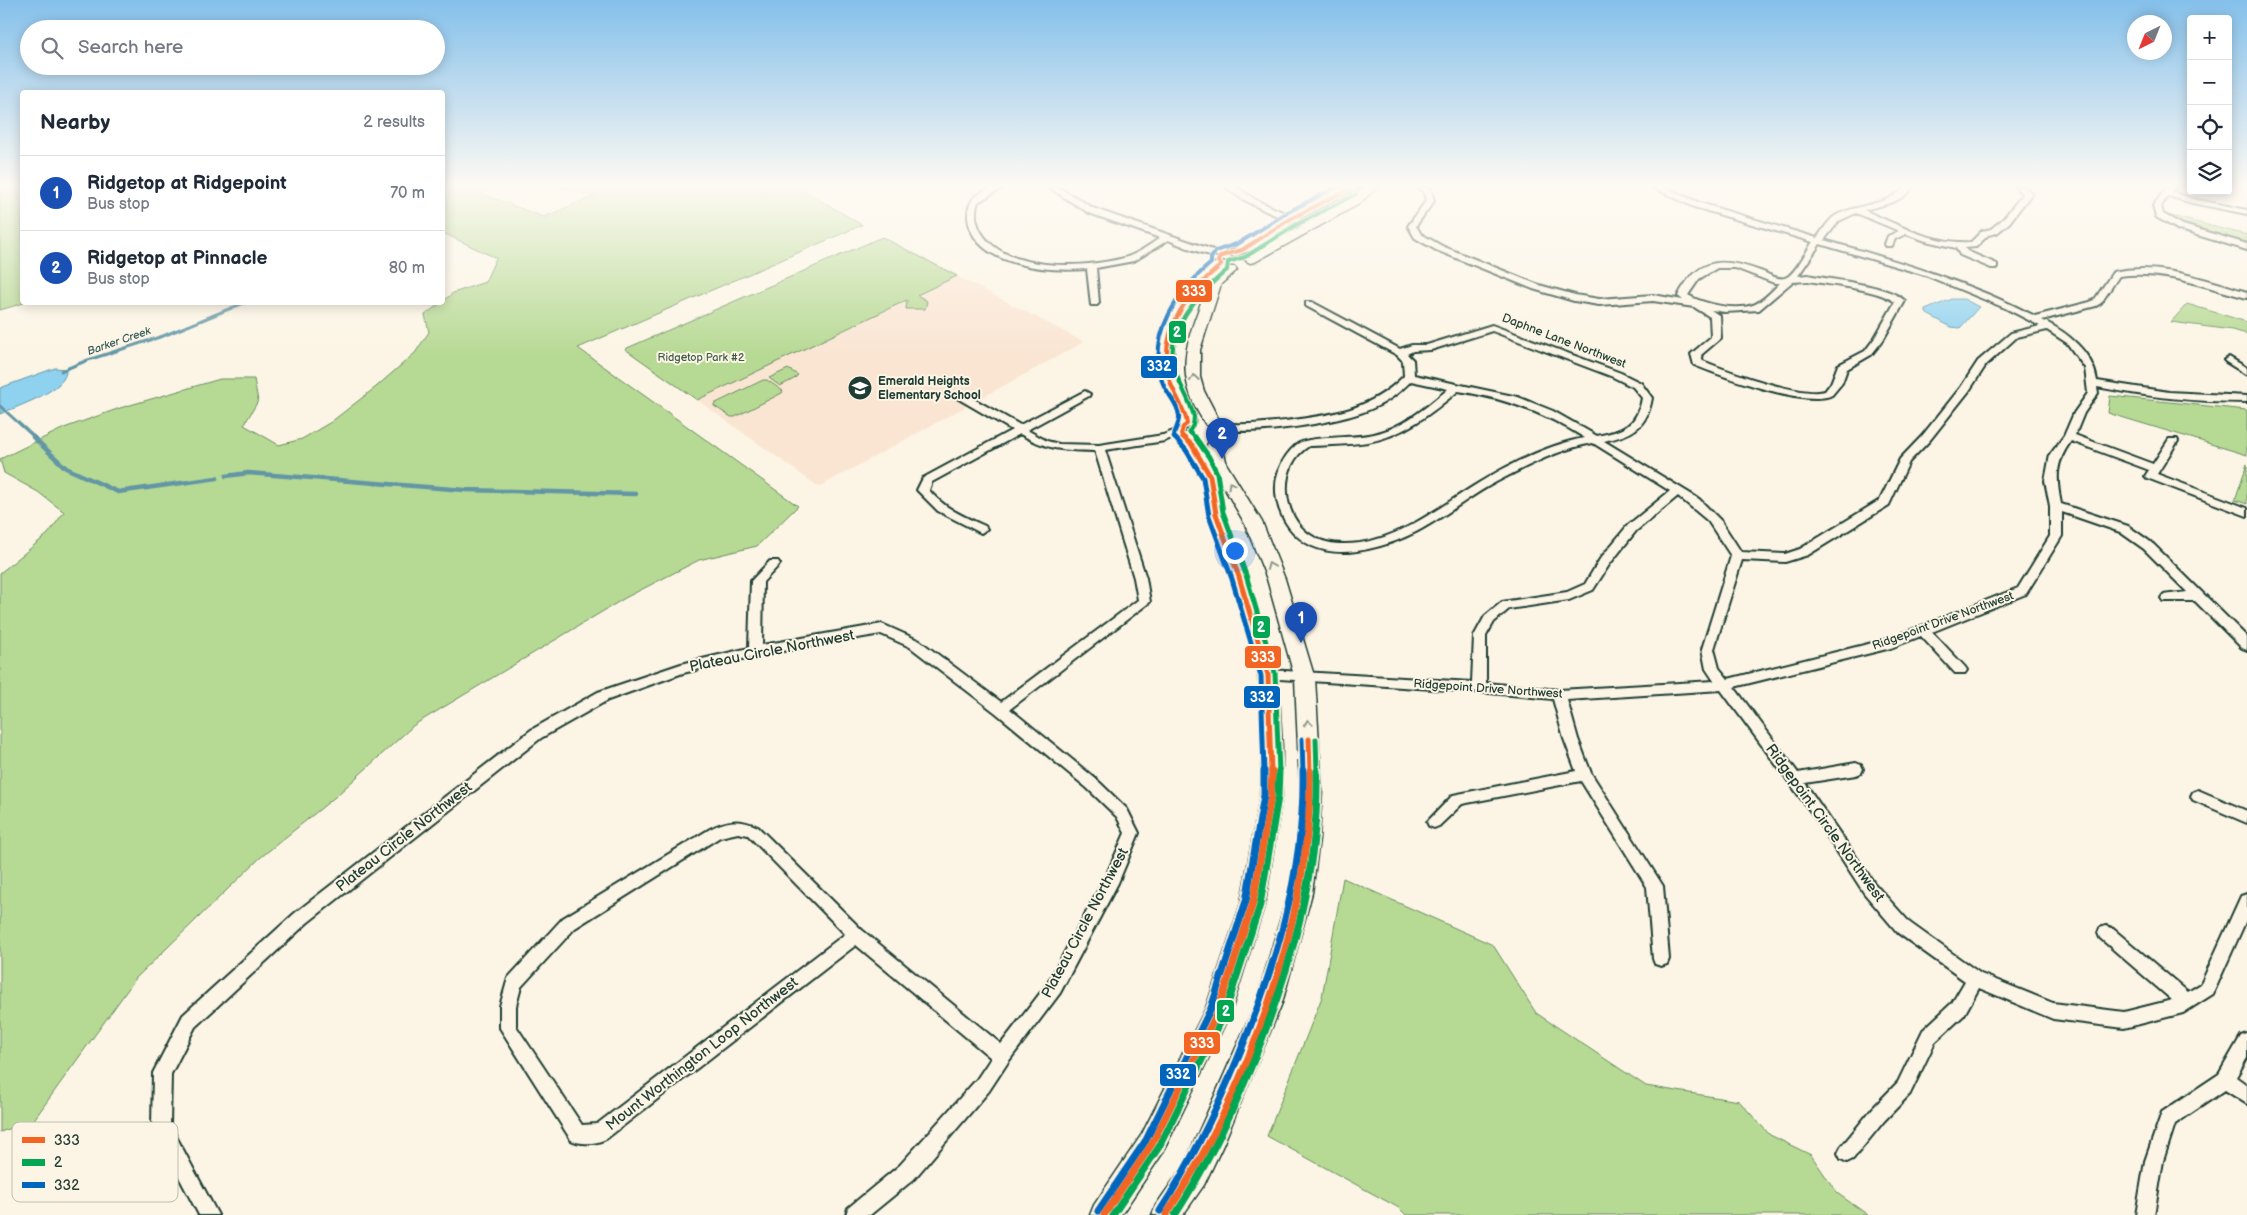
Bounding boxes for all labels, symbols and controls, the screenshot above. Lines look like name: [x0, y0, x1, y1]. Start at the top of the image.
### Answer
north arrow: [2127, 15, 2172, 60]
map controls: [2187, 15, 2232, 195]
button: +: [2187, 15, 2232, 60]
search box: [20, 20, 445, 75]
icon: search: [38, 34, 66, 62]
text: Search here: [78, 36, 183, 59]
button: −: [2187, 60, 2232, 105]
button: locate: [2187, 105, 2232, 150]
text: Nearby: [40, 110, 110, 135]
text: 2 results: [363, 113, 425, 132]
button: layers: [2187, 150, 2232, 195]
text: Ridgetop at Ridgepoint: [87, 172, 287, 195]
text: 1: [53, 184, 59, 203]
text: 70 m: [390, 184, 425, 203]
text: Bus stop: [87, 195, 150, 214]
text: Ridgetop at Pinnacle: [87, 247, 268, 270]
text: 2: [51, 259, 61, 278]
text: 80 m: [389, 259, 425, 278]
text: Bus stop: [87, 270, 150, 289]
line badge: 333: [1175, 279, 1213, 303]
text: 333: [1182, 283, 1206, 300]
street label: Daphne Lane Northwest: [1500, 310, 1628, 372]
line badge: 2: [1168, 320, 1187, 344]
water label: Barker Creek: [86, 324, 153, 358]
text: 2: [1173, 324, 1182, 341]
park label: Ridgetop Park #2: [658, 351, 745, 364]
line badge: 332: [1140, 355, 1178, 379]
text: 332: [1147, 358, 1172, 375]
place label: Emerald Heights Elementary School: [878, 374, 981, 403]
one-way arrow: [1189, 374, 1200, 382]
school or university icon: Emerald Heights Elementary School: [847, 375, 873, 401]
pin: 2: [1206, 418, 1238, 459]
one-way arrow: [1227, 482, 1237, 491]
your location: [1222, 538, 1248, 564]
one-way arrow: [1266, 562, 1277, 571]
street label: Ridgepoint Drive Northwest: [1870, 588, 2016, 654]
pin: 1: [1285, 602, 1317, 643]
line badge: 2: [1252, 615, 1271, 639]
text: 2: [1257, 619, 1266, 636]
street label: Plateau Circle Northwest: [688, 626, 856, 676]
line badge: 333: [1244, 645, 1282, 669]
text: 333: [1251, 649, 1275, 666]
street label: Ridgepoint Drive Northwest: [1413, 676, 1563, 702]
line badge: 332: [1243, 685, 1281, 709]
text: 332: [1250, 689, 1275, 706]
one-way arrow: [1302, 719, 1313, 727]
street label: Ridgepoint Circle Northwest: [1761, 740, 1889, 906]
street label: Plateau Circle Northwest: [332, 778, 476, 896]
street label: Plateau Circle Northwest: [1037, 844, 1133, 1001]
street label: Mount Worthington Loop Northwest: [602, 973, 802, 1135]
line badge: 2: [1216, 999, 1235, 1023]
text: 2: [1222, 1003, 1231, 1020]
line badge: 333: [1183, 1031, 1221, 1055]
text: 333: [1190, 1035, 1214, 1052]
line badge: 332: [1159, 1063, 1197, 1087]
text: 332: [1166, 1066, 1191, 1083]
legend: [12, 1122, 178, 1202]
text: 333: [54, 1132, 80, 1149]
text: 2: [54, 1154, 63, 1171]
text: 332: [54, 1177, 80, 1194]

